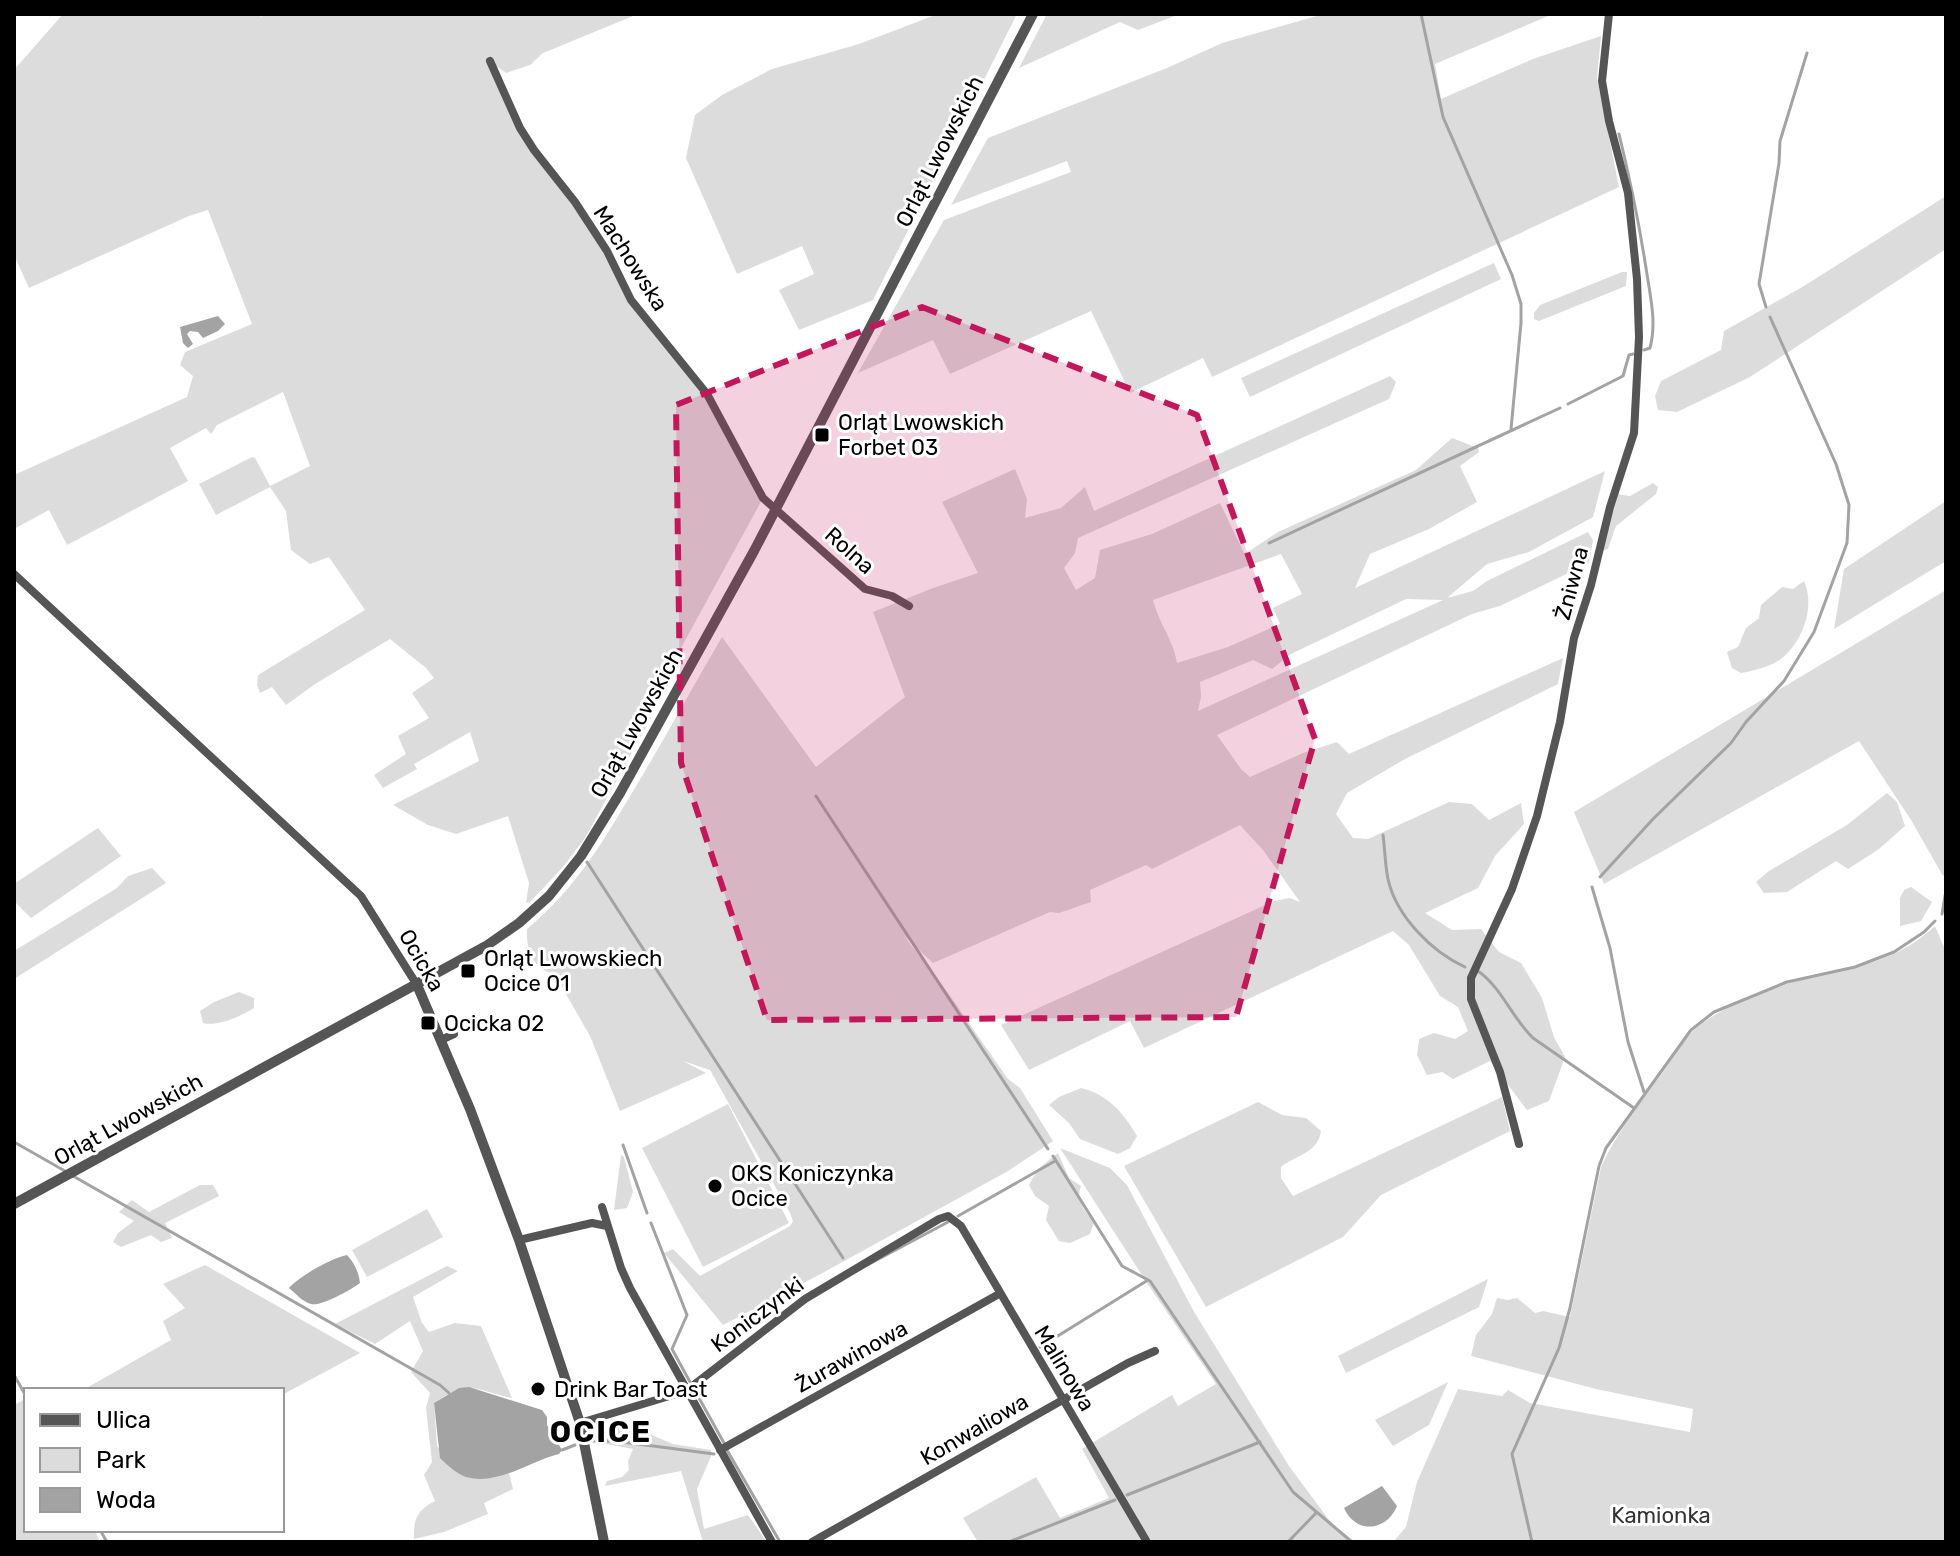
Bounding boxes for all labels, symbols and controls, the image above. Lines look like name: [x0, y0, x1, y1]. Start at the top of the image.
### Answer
street label: Orląt Lwowskich: [890, 71, 989, 231]
street label: Machowska: [588, 201, 674, 316]
place label: Orląt Lwowskich Forbet 03: [838, 409, 1004, 461]
marker: Orląt Lwowskich Forbet 03: [813, 426, 831, 444]
street label: Rolna: [819, 521, 880, 580]
street label: Żniwna: [1549, 543, 1594, 623]
street label: Orląt Lwowskich: [584, 644, 689, 802]
street label: Ocicka: [393, 924, 450, 996]
place label: Orląt Lwowskiech Ocice 01: [484, 945, 662, 997]
marker: Orląt Lwowskiech Ocice 01: [459, 962, 477, 980]
place label: Ocicka 02: [444, 1010, 544, 1037]
marker: Ocicka 02: [419, 1014, 437, 1032]
street label: Orląt Lwowskich: [49, 1067, 207, 1172]
place label: OKS Koniczynka Ocice: [731, 1160, 894, 1212]
marker: OKS Koniczynka Ocice: [706, 1177, 724, 1195]
street label: Koniczynki: [706, 1271, 809, 1358]
street label: Żurawinowa: [790, 1314, 912, 1398]
street label: Malinowa: [1028, 1320, 1101, 1416]
place label: Drink Bar Toast: [554, 1376, 708, 1403]
marker: Drink Bar Toast: [529, 1380, 547, 1398]
legend: [24, 1388, 284, 1532]
street label: Konwaliowa: [915, 1388, 1033, 1471]
text: Ulica: [96, 1406, 151, 1434]
district label: OCICE: [550, 1414, 652, 1450]
text: Park: [96, 1446, 147, 1474]
text: Woda: [96, 1486, 156, 1514]
park label: Kamionka: [1611, 1502, 1711, 1529]

